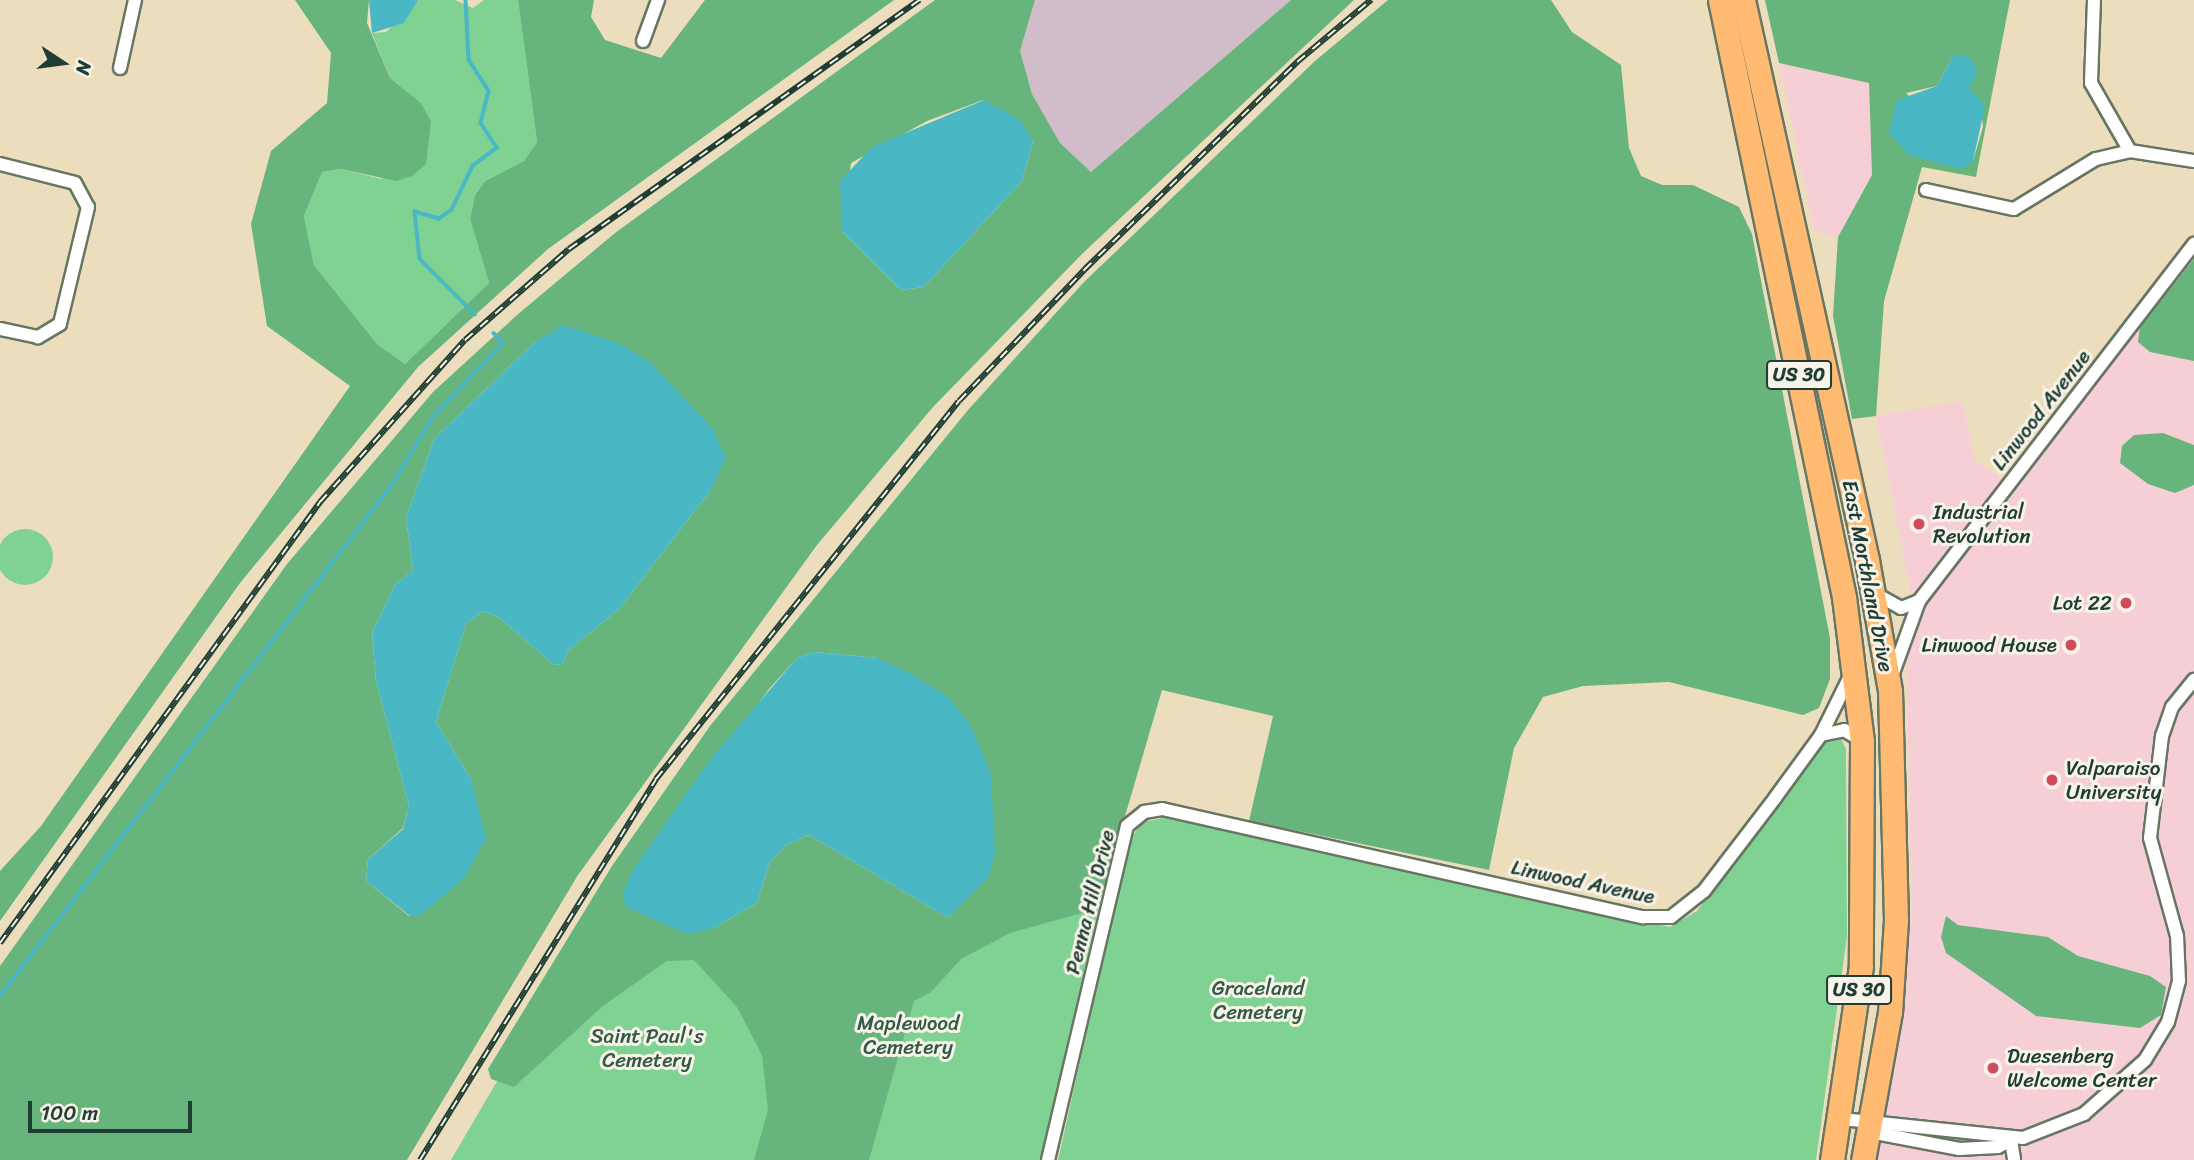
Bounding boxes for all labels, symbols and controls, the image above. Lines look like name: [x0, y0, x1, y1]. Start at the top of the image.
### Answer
north arrow: [28, 28, 98, 98]
text: N: [66, 58, 102, 78]
street label: Linwood Avenue: [1986, 345, 2096, 475]
road number: US 30: [1766, 360, 1832, 390]
street label: East Morthland Drive: [1837, 478, 1899, 674]
place label: Industrial Revolution: [1933, 499, 2030, 549]
marker: Industrial Revolution: [1911, 516, 1927, 532]
place label: Lot 22: [2053, 590, 2112, 616]
marker: Lot 22: [2118, 595, 2134, 611]
place label: Linwood House: [1922, 632, 2057, 658]
marker: Linwood House: [2063, 637, 2079, 653]
place label: Valparaiso University: [2066, 755, 2162, 805]
marker: Valparaiso University: [2044, 772, 2060, 788]
street label: Penna Hill Drive: [1060, 827, 1120, 977]
street label: Linwood Avenue: [1509, 855, 1657, 909]
road number: US 30: [1826, 974, 1892, 1006]
park label: Graceland Cemetery: [1212, 975, 1304, 1025]
park label: Maplewood Cemetery: [857, 1010, 959, 1060]
park label: Saint Paul's Cemetery: [590, 1023, 704, 1073]
place label: Duesenberg Welcome Center: [2007, 1043, 2157, 1093]
marker: Duesenberg Welcome Center: [1985, 1060, 2001, 1076]
scale bar: [32, 1086, 196, 1130]
text: 100 m: [41, 1094, 98, 1132]

